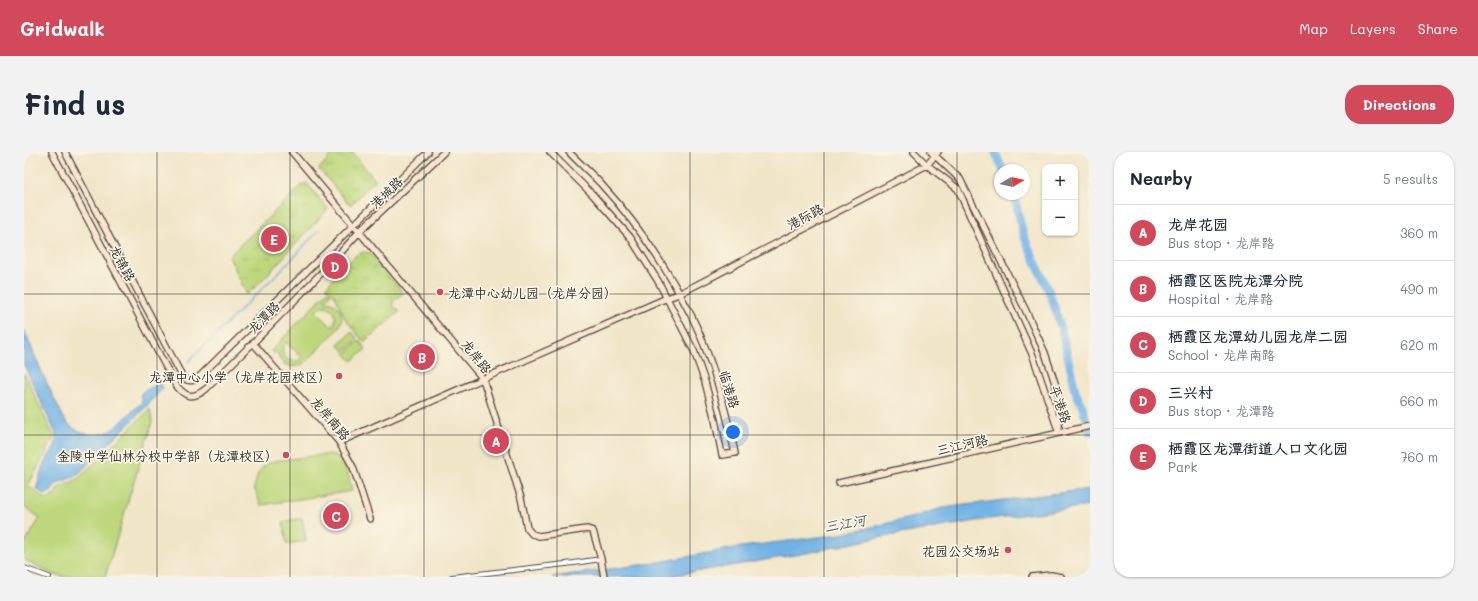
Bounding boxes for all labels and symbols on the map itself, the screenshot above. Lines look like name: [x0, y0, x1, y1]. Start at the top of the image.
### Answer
north arrow: [994, 164, 1030, 200]
street label: 港城路: [366, 172, 406, 212]
street label: 港际路: [784, 199, 826, 233]
pin: E: [261, 224, 287, 254]
street label: 龙锦路: [106, 242, 140, 284]
pin: D: [322, 251, 348, 281]
place label: 龙潭中心幼儿园（龙岸分园）: [448, 284, 617, 301]
marker: 龙潭中心幼儿园（龙岸分园）: [435, 287, 445, 297]
street label: 龙潭路: [243, 297, 283, 337]
street label: 龙岸路: [458, 335, 496, 377]
pin: B: [409, 342, 435, 372]
place label: 龙潭中心小学（龙岸花园校区）: [149, 368, 331, 385]
street label: 临港路: [716, 368, 744, 410]
marker: 龙潭中心小学（龙岸花园校区）: [334, 371, 344, 381]
street label: 平港路: [1047, 383, 1075, 425]
street label: 龙岸南路: [308, 393, 354, 443]
your location: [723, 422, 743, 442]
pin: A: [483, 426, 509, 456]
street label: 三江河路: [935, 430, 989, 458]
place label: 金陵中学仙林分校中学部（龙潭校区）: [57, 447, 278, 464]
marker: 金陵中学仙林分校中学部（龙潭校区）: [281, 450, 291, 460]
pin: C: [323, 501, 349, 531]
water label: 三江河: [823, 510, 869, 536]
place label: 花园公交场站: [922, 542, 1000, 559]
marker: 花园公交场站: [1003, 545, 1013, 555]

